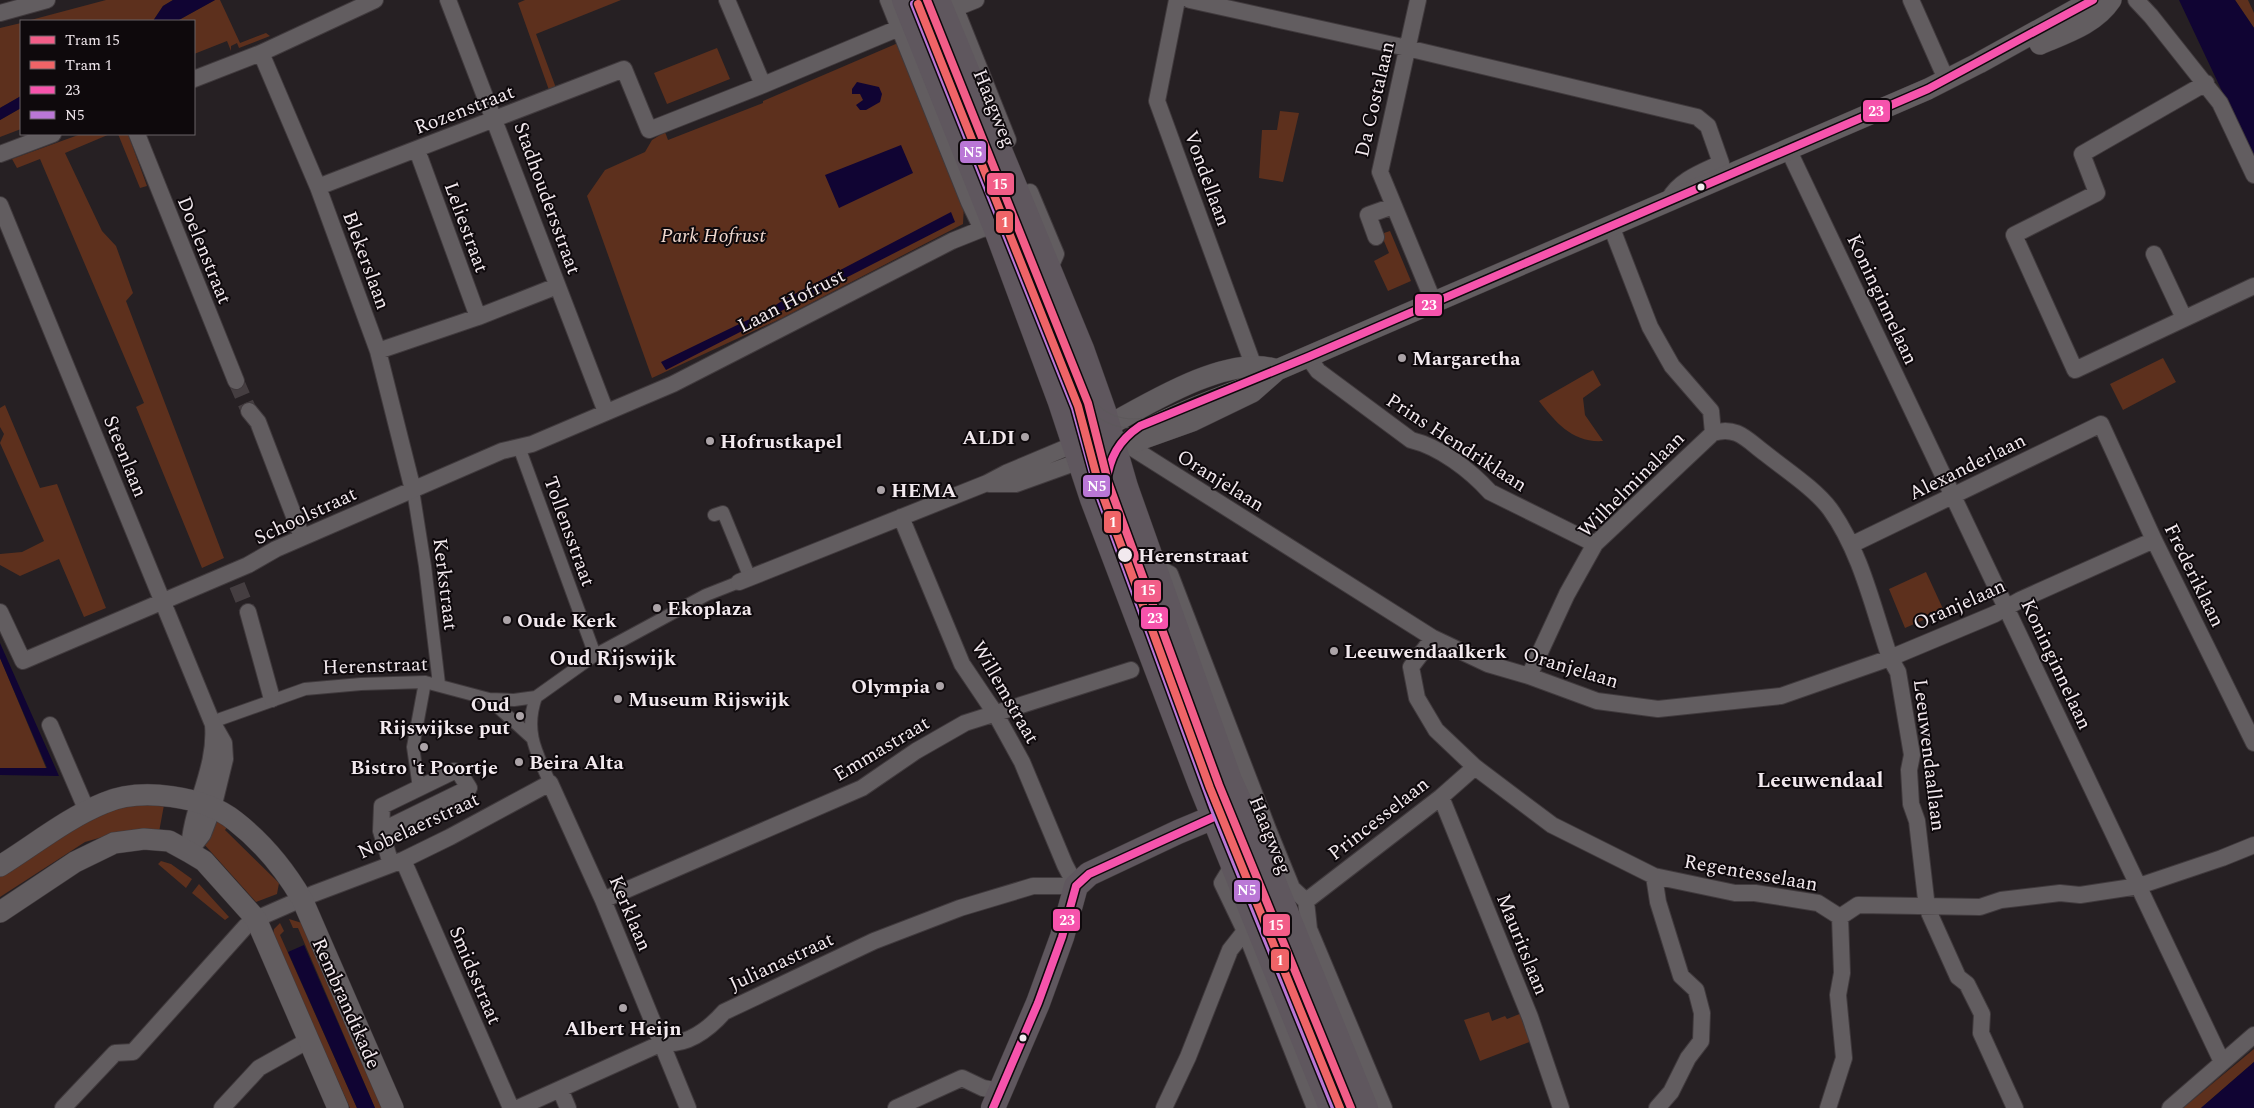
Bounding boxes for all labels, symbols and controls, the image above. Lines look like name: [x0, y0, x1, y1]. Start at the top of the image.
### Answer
legend: [20, 20, 195, 135]
text: Tram 15: [65, 29, 120, 52]
street label: Da Costalaan: [1347, 38, 1403, 160]
text: Tram 1: [65, 54, 112, 77]
street label: Haagweg: [965, 65, 1023, 152]
street label: Rozenstraat: [410, 77, 519, 143]
text: 23: [65, 79, 81, 102]
line badge: 23: [1862, 99, 1891, 123]
text: 23: [1868, 101, 1884, 122]
text: N5: [65, 104, 85, 127]
street label: Stadhoudersstraat: [506, 118, 589, 279]
street label: Vondellaan: [1176, 126, 1238, 230]
line badge: N5: [959, 140, 987, 164]
text: N5: [963, 142, 983, 163]
line badge: 15: [986, 172, 1015, 196]
text: 15: [992, 174, 1008, 195]
street label: Leliestraat: [436, 178, 496, 277]
unlabelled marker: [1696, 182, 1706, 192]
street label: Doelenstraat: [169, 192, 239, 309]
street label: Blekerslaan: [334, 207, 398, 314]
line badge: 1: [995, 210, 1014, 234]
text: 1: [1001, 212, 1009, 233]
park label: Park Hofrust: [661, 221, 766, 251]
street label: Koninginnelaan: [1839, 229, 1926, 370]
street label: Laan Hofrust: [732, 261, 851, 341]
line badge: 23: [1414, 293, 1443, 317]
text: 23: [1421, 295, 1437, 316]
place label: Margaretha: [1412, 344, 1521, 374]
marker: Margaretha: [1396, 352, 1408, 364]
street label: Prins Hendriklaan: [1380, 386, 1533, 500]
street label: Steenlaan: [95, 411, 155, 502]
place label: ALDI: [962, 423, 1015, 453]
street label: Wilhelminalaan: [1571, 424, 1692, 545]
street label: Alexanderlaan: [1904, 425, 2031, 508]
place label: Hofrustkapel: [720, 427, 842, 457]
marker: ALDI: [1019, 431, 1031, 443]
marker: Hofrustkapel: [704, 435, 716, 447]
street label: Oranjelaan: [1171, 442, 1270, 520]
street label: Tollensstraat: [535, 472, 603, 591]
line badge: N5: [1082, 474, 1111, 498]
place label: HEMA: [891, 476, 957, 506]
text: N5: [1087, 476, 1107, 497]
street label: Schoolstraat: [249, 479, 362, 553]
marker: HEMA: [875, 484, 887, 496]
line badge: 1: [1103, 510, 1122, 534]
text: 1: [1109, 512, 1117, 533]
street label: Frederiklaan: [2156, 518, 2232, 633]
street label: Kerkstraat: [424, 536, 466, 632]
place label: Herenstraat: [1138, 541, 1249, 571]
marker: Herenstraat: [1116, 546, 1134, 564]
street label: Oranjelaan: [1908, 571, 2011, 639]
line badge: 15: [1133, 579, 1162, 603]
text: 15: [1140, 580, 1156, 601]
place label: Ekoplaza: [667, 594, 753, 624]
street label: Koninginnelaan: [2013, 594, 2100, 735]
marker: Ekoplaza: [651, 602, 663, 614]
place label: Oude Kerk: [517, 606, 617, 636]
line badge: 23: [1140, 606, 1169, 630]
text: 23: [1147, 608, 1163, 629]
marker: Oude Kerk: [501, 614, 513, 626]
street label: Willemstraat: [963, 635, 1047, 750]
place label: Leeuwendaalkerk: [1344, 637, 1507, 667]
street label: Oranjelaan: [1519, 639, 1622, 697]
district label: Oud Rijswijk: [550, 643, 677, 675]
marker: Leeuwendaalkerk: [1328, 645, 1340, 657]
street label: Herenstraat: [322, 649, 428, 683]
place label: Olympia: [851, 672, 931, 702]
street label: Leeuwendaallaan: [1905, 677, 1953, 833]
marker: Olympia: [934, 680, 946, 692]
place label: Museum Rijswijk: [628, 685, 790, 715]
place label: Oud Rijswijkse put: [379, 690, 510, 743]
marker: Museum Rijswijk: [612, 693, 624, 705]
street label: Emmastraat: [828, 708, 935, 789]
marker: Oud Rijswijkse put: [514, 710, 526, 722]
marker: Bistro 't Poortje: [418, 741, 430, 753]
place label: Beira Alta: [529, 748, 625, 778]
place label: Bistro 't Poortje: [350, 753, 498, 783]
marker: Beira Alta: [513, 756, 525, 768]
district label: Leeuwendaal: [1757, 765, 1883, 797]
street label: Princesselaan: [1322, 770, 1436, 868]
street label: Nobelaerstraat: [353, 785, 484, 867]
street label: Haagweg: [1241, 792, 1299, 879]
street label: Regentesselaan: [1681, 846, 1820, 900]
street label: Kerklaan: [601, 871, 659, 956]
line badge: N5: [1233, 879, 1261, 903]
text: N5: [1237, 880, 1257, 901]
street label: Mauritslaan: [1488, 889, 1556, 1000]
line badge: 23: [1052, 908, 1081, 932]
text: 23: [1059, 910, 1075, 931]
line badge: 15: [1262, 913, 1291, 937]
text: 15: [1268, 915, 1284, 936]
street label: Smidsstraat: [441, 922, 509, 1029]
street label: Julianastraat: [724, 925, 839, 999]
street label: Rembrandtkade: [304, 933, 388, 1074]
line badge: 1: [1270, 948, 1290, 972]
text: 1: [1276, 950, 1284, 971]
marker: Albert Heijn: [617, 1002, 629, 1014]
place label: Albert Heijn: [564, 1014, 682, 1044]
unlabelled marker: [1018, 1033, 1028, 1043]

